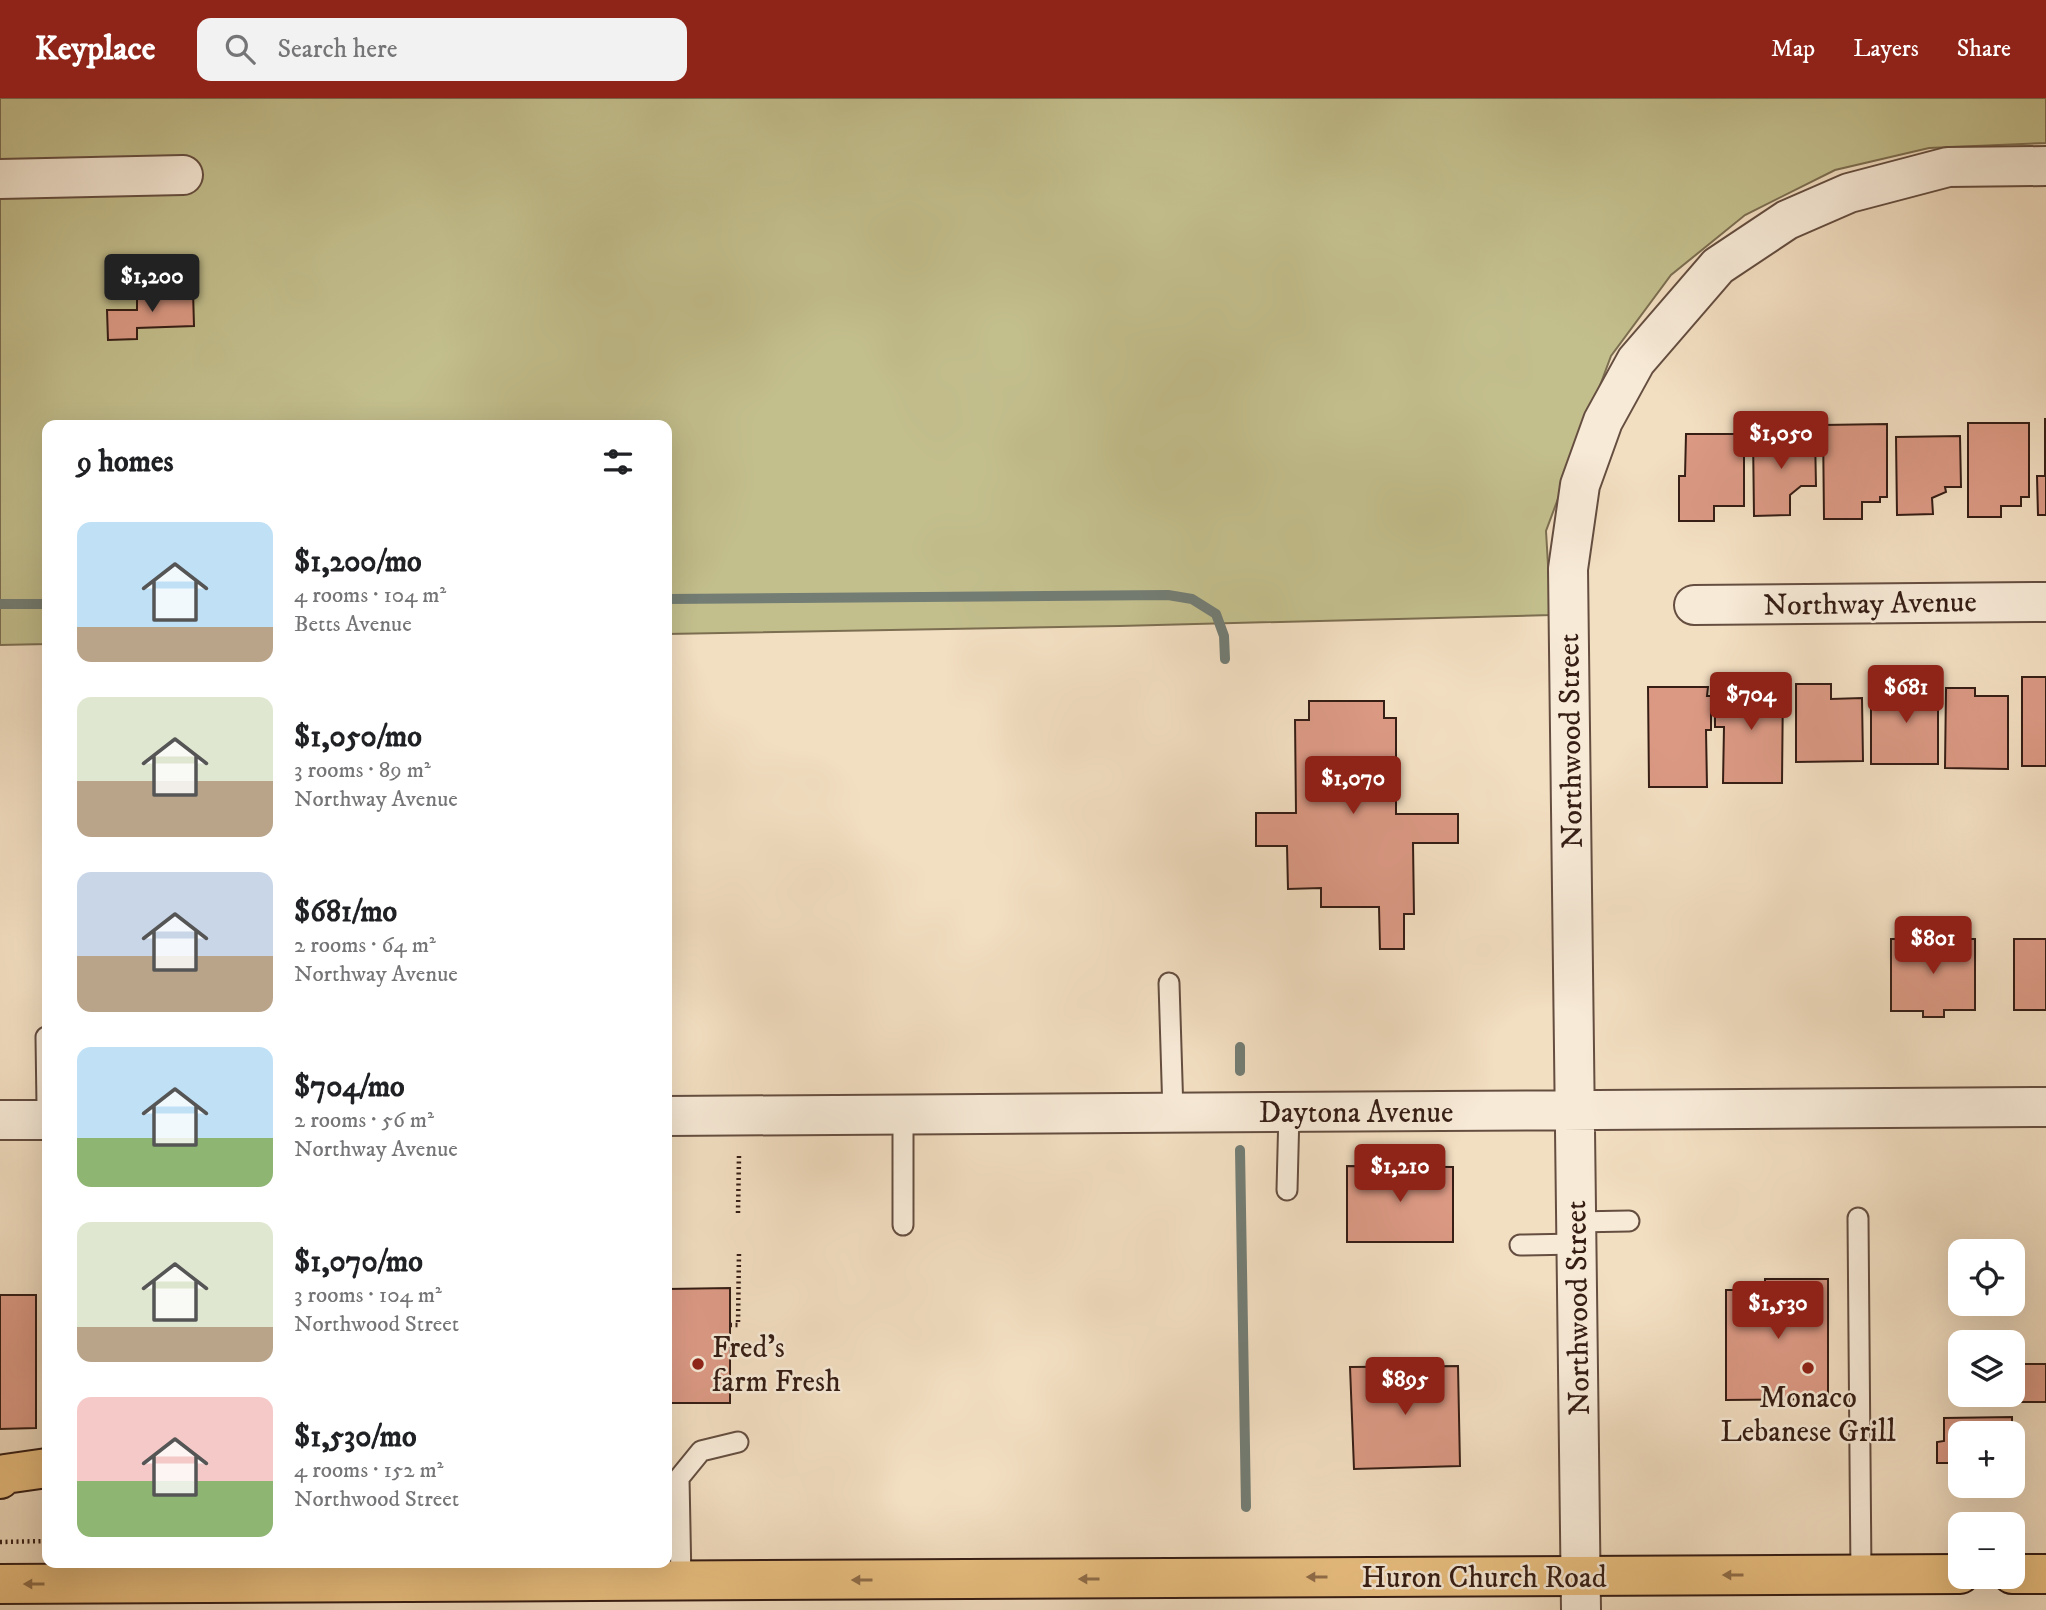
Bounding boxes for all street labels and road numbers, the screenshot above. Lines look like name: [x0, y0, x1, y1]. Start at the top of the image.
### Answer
street label: Northway Avenue: [1763, 584, 1977, 625]
street label: Northwood Street: [1551, 633, 1592, 849]
street label: Daytona Avenue: [1259, 1095, 1453, 1132]
street label: Northwood Street: [1558, 1200, 1599, 1416]
street label: Huron Church Road: [1361, 1560, 1607, 1597]

